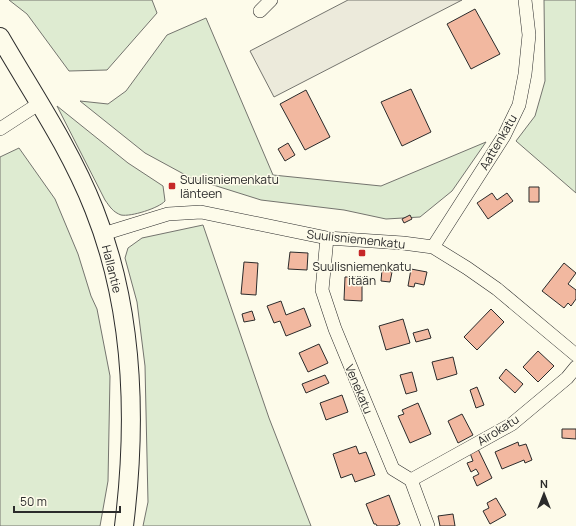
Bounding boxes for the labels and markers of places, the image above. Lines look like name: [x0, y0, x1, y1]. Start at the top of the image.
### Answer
place label: Suulisniemenkatu länteen: [180, 171, 279, 202]
marker: Suulisniemenkatu länteen: [167, 181, 177, 191]
marker: Suulisniemenkatu itään: [357, 248, 367, 258]
place label: Suulisniemenkatu itään: [313, 258, 411, 289]

